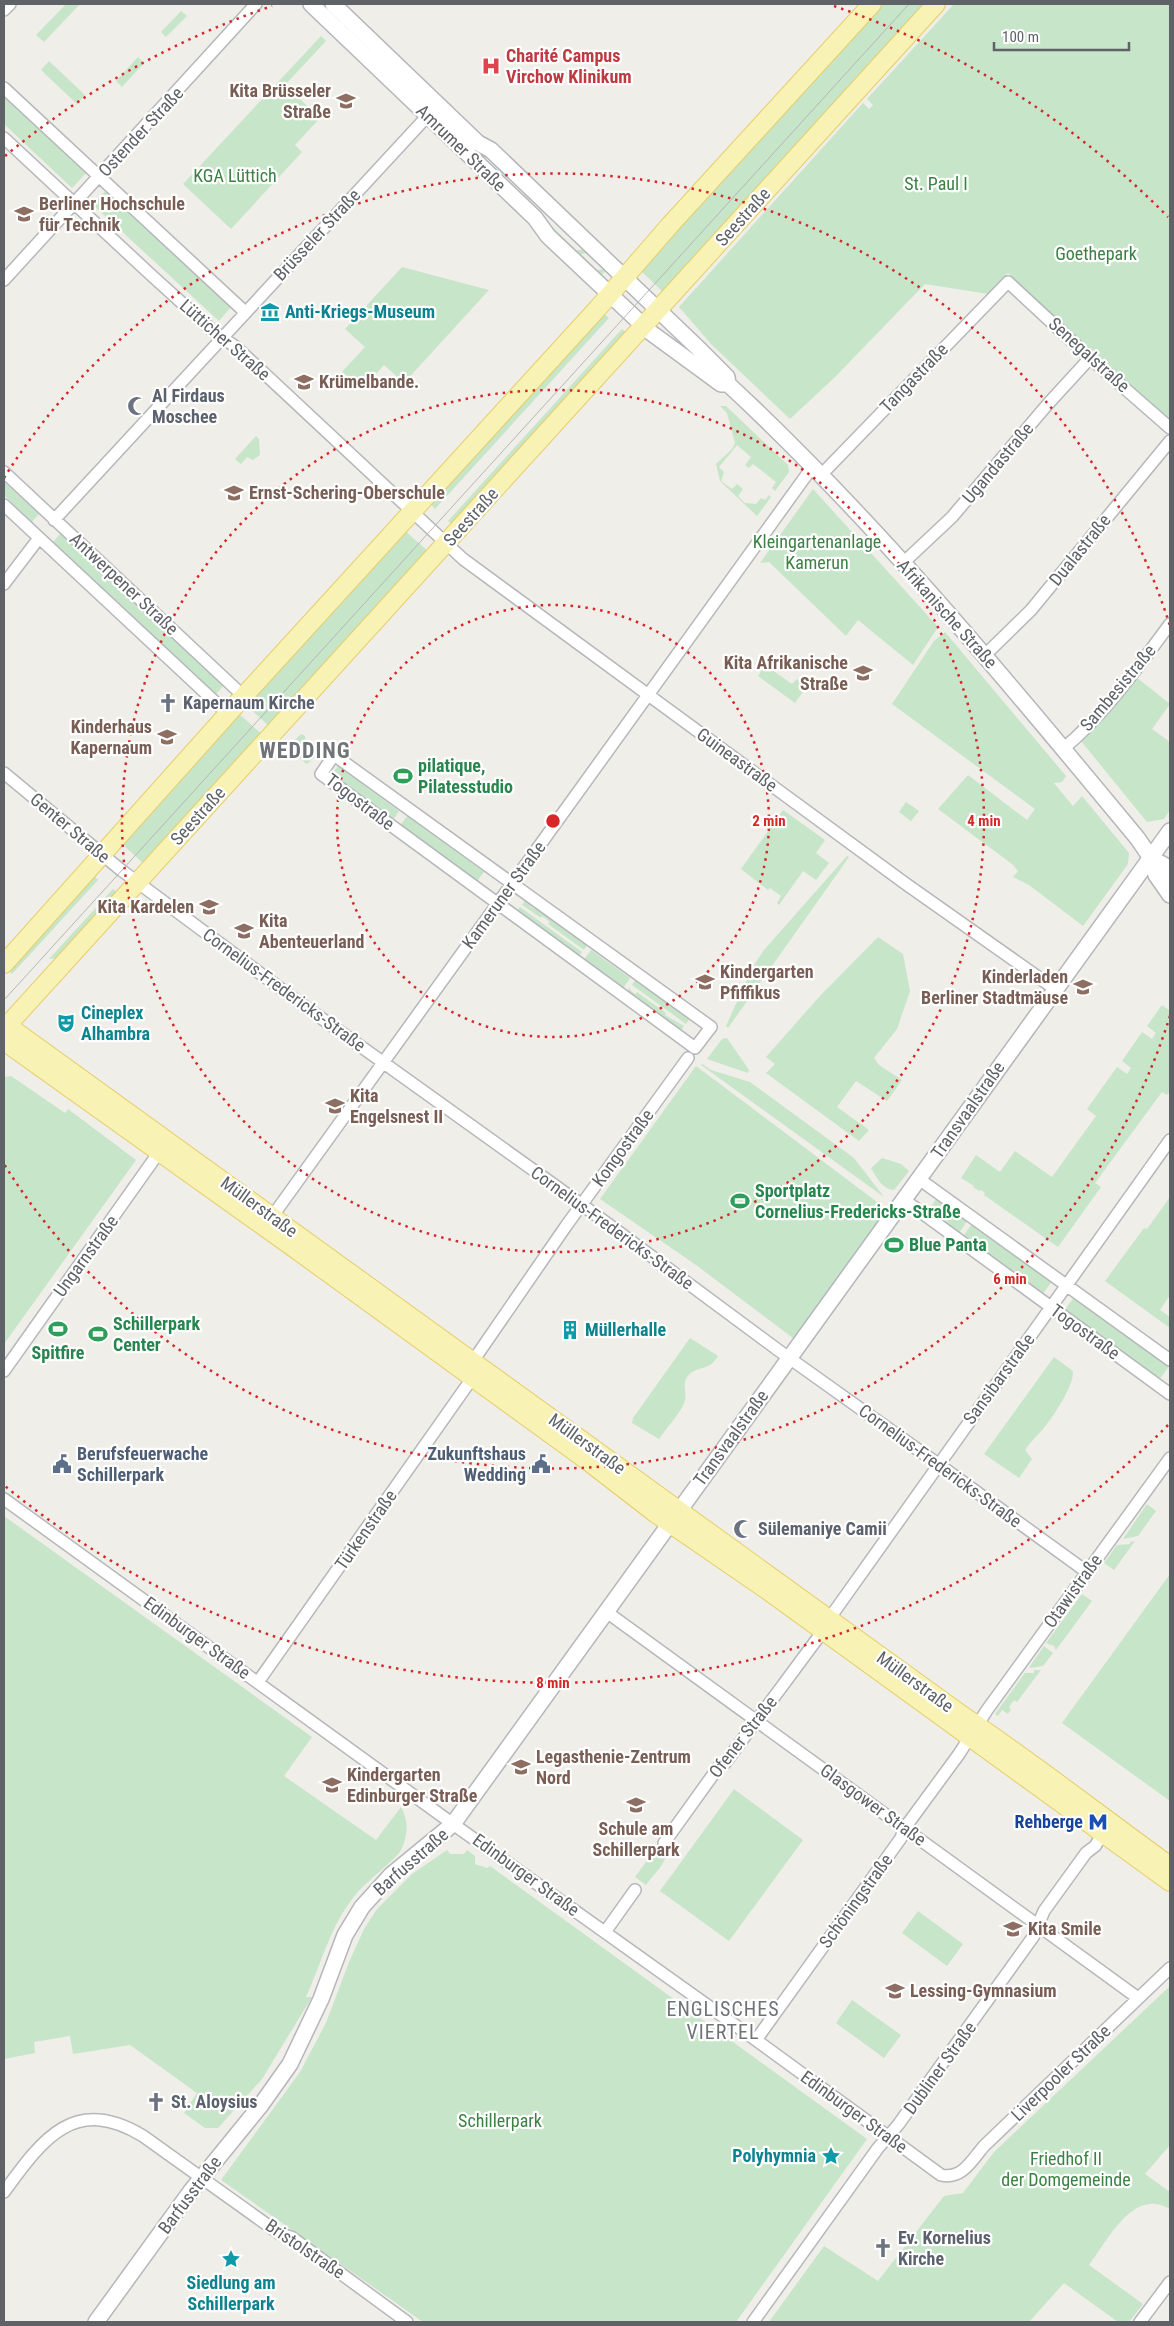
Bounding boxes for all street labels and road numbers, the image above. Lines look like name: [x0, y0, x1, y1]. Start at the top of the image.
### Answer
street label: Ostender Straße: [94, 83, 187, 181]
street label: Amrumer Straße: [412, 100, 510, 195]
street label: Seestraße: [711, 183, 774, 250]
street label: Brüsseler Straße: [269, 185, 364, 285]
street label: Lütticher Straße: [176, 295, 275, 385]
street label: Senegalstraße: [1045, 313, 1134, 396]
street label: Tangastraße: [875, 339, 952, 417]
street label: Ugandastraße: [958, 418, 1037, 507]
street label: Seestraße: [439, 483, 502, 550]
street label: Dualastraße: [1045, 510, 1115, 590]
street label: Antwerpener Straße: [66, 528, 183, 639]
street label: Afrikanische Straße: [893, 555, 1002, 672]
street label: Sambesistraße: [1075, 640, 1160, 735]
street label: Guineastraße: [693, 723, 782, 796]
street label: Togostraße: [322, 769, 399, 834]
street label: Seestraße: [166, 782, 229, 849]
street label: Genter Straße: [26, 788, 114, 867]
street label: Kameruner Straße: [458, 837, 550, 953]
street label: Cornelius-Fredericks-Straße: [199, 923, 370, 1056]
street label: Transvaalstraße: [926, 1057, 1009, 1162]
street label: Kongostraße: [588, 1105, 658, 1190]
street label: Cornelius-Fredericks-Straße: [527, 1161, 698, 1294]
street label: Müllerstraße: [217, 1172, 302, 1241]
street label: Ungarnstraße: [49, 1211, 122, 1301]
street label: Togostraße: [1047, 1299, 1124, 1364]
street label: Sansibarstraße: [959, 1329, 1039, 1428]
street label: Transvaalstraße: [689, 1386, 772, 1490]
street label: Cornelius-Fredericks-Straße: [855, 1399, 1026, 1532]
street label: Müllerstraße: [545, 1409, 630, 1478]
street label: Türkenstraße: [330, 1486, 401, 1574]
street label: Otawistraße: [1039, 1550, 1106, 1632]
street label: Edinburger Straße: [140, 1592, 255, 1683]
street label: Müllerstraße: [873, 1647, 958, 1716]
street label: Ofener Straße: [704, 1692, 781, 1782]
street label: Glasgower Straße: [816, 1759, 930, 1850]
street label: Barfusstraße: [369, 1824, 452, 1900]
street label: Edinburger Straße: [469, 1829, 584, 1920]
street label: Schöningstraße: [814, 1850, 897, 1952]
street label: Dubliner Straße: [899, 2017, 980, 2118]
street label: Liverpooler Straße: [1007, 2020, 1115, 2125]
street label: Edinburger Straße: [797, 2066, 912, 2157]
street label: Barfusstraße: [154, 2152, 226, 2238]
street label: Bristolstraße: [262, 2214, 349, 2283]

